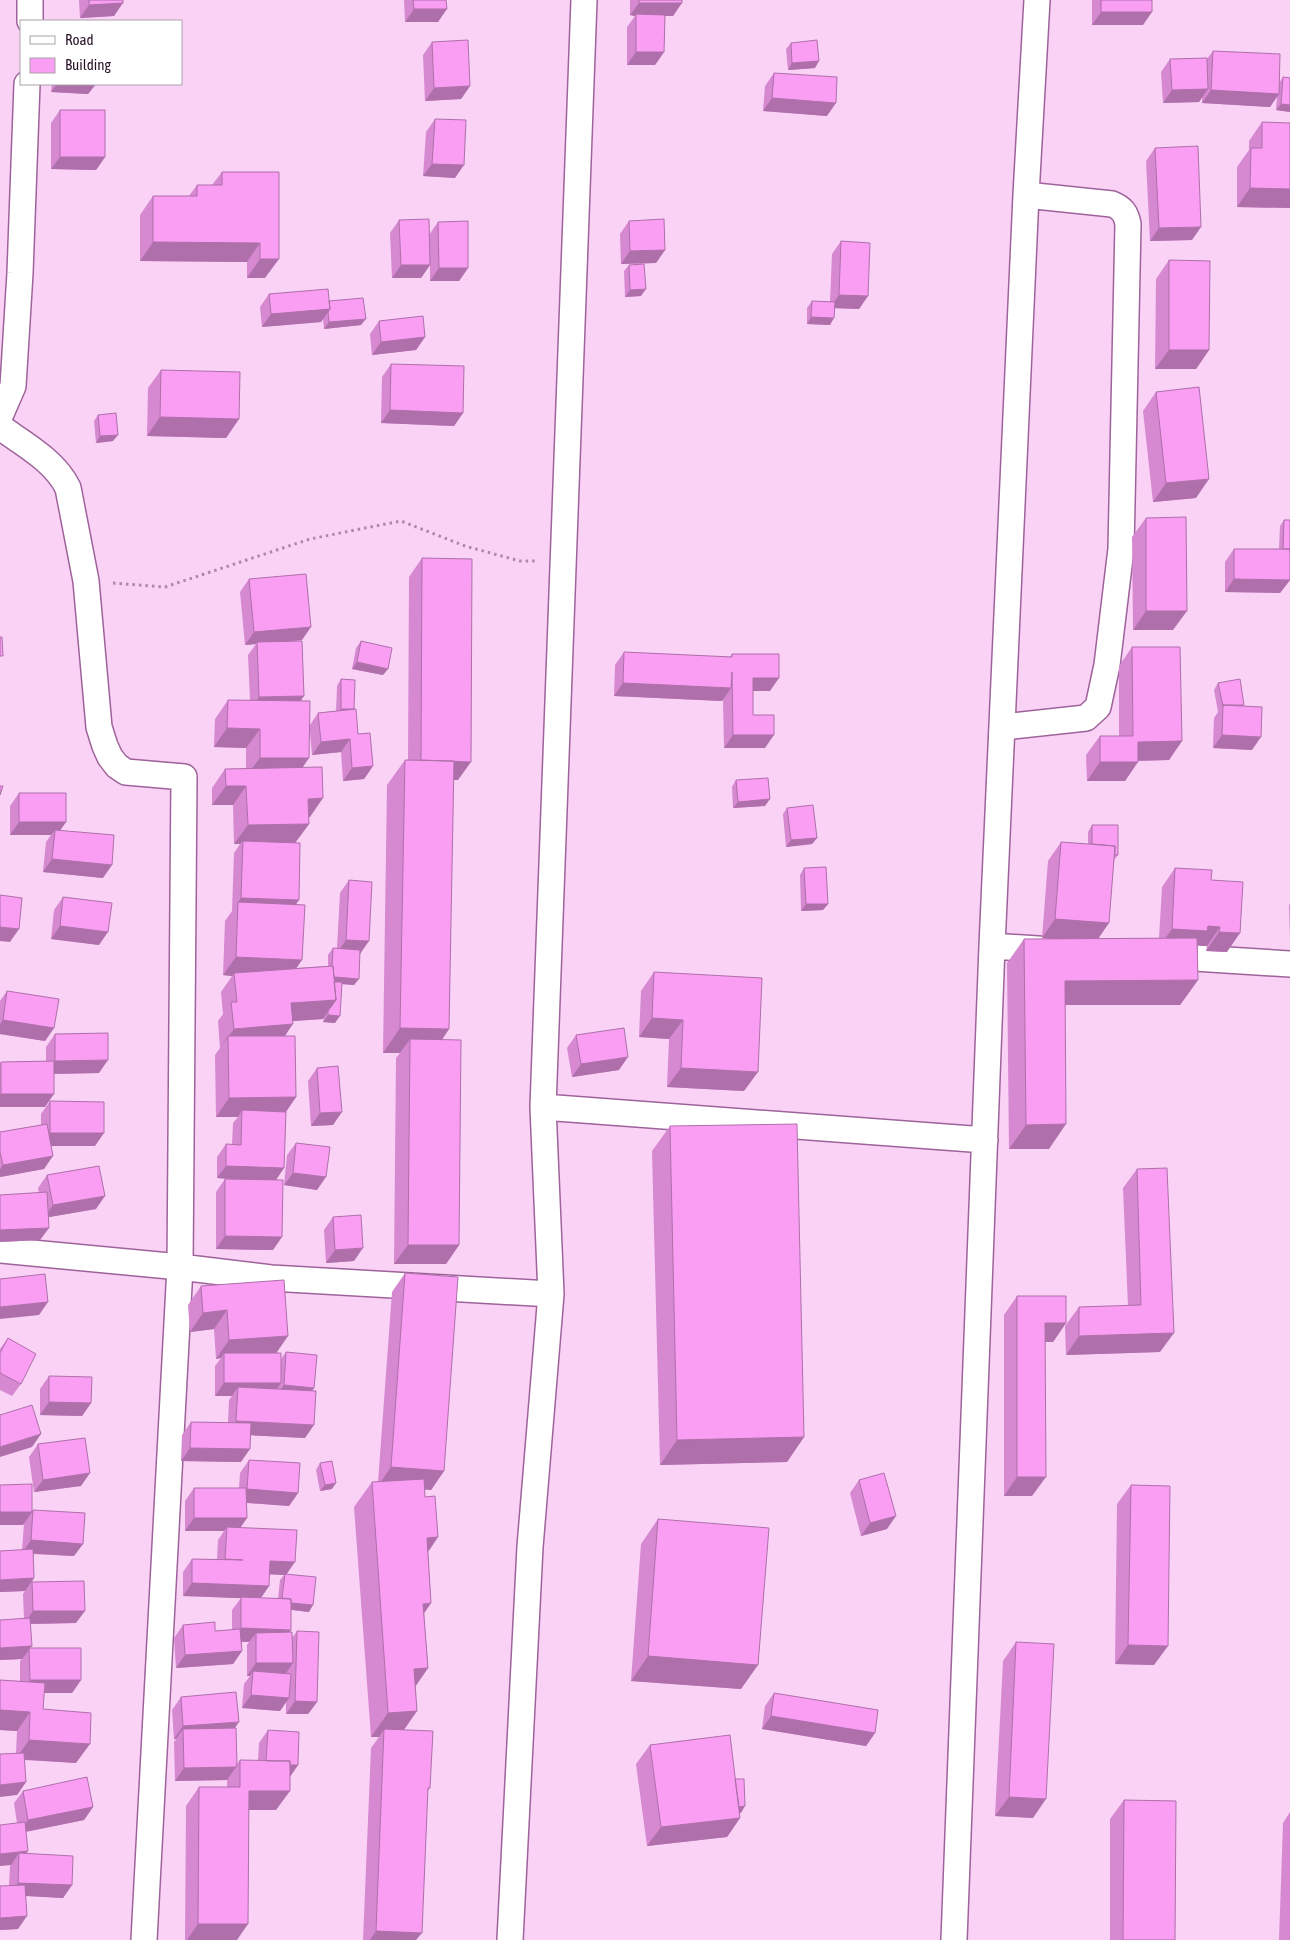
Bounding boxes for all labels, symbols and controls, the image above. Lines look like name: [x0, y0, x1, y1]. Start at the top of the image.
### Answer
legend: [20, 20, 182, 85]
text: Road: [65, 31, 94, 48]
text: Building: [65, 56, 111, 73]

